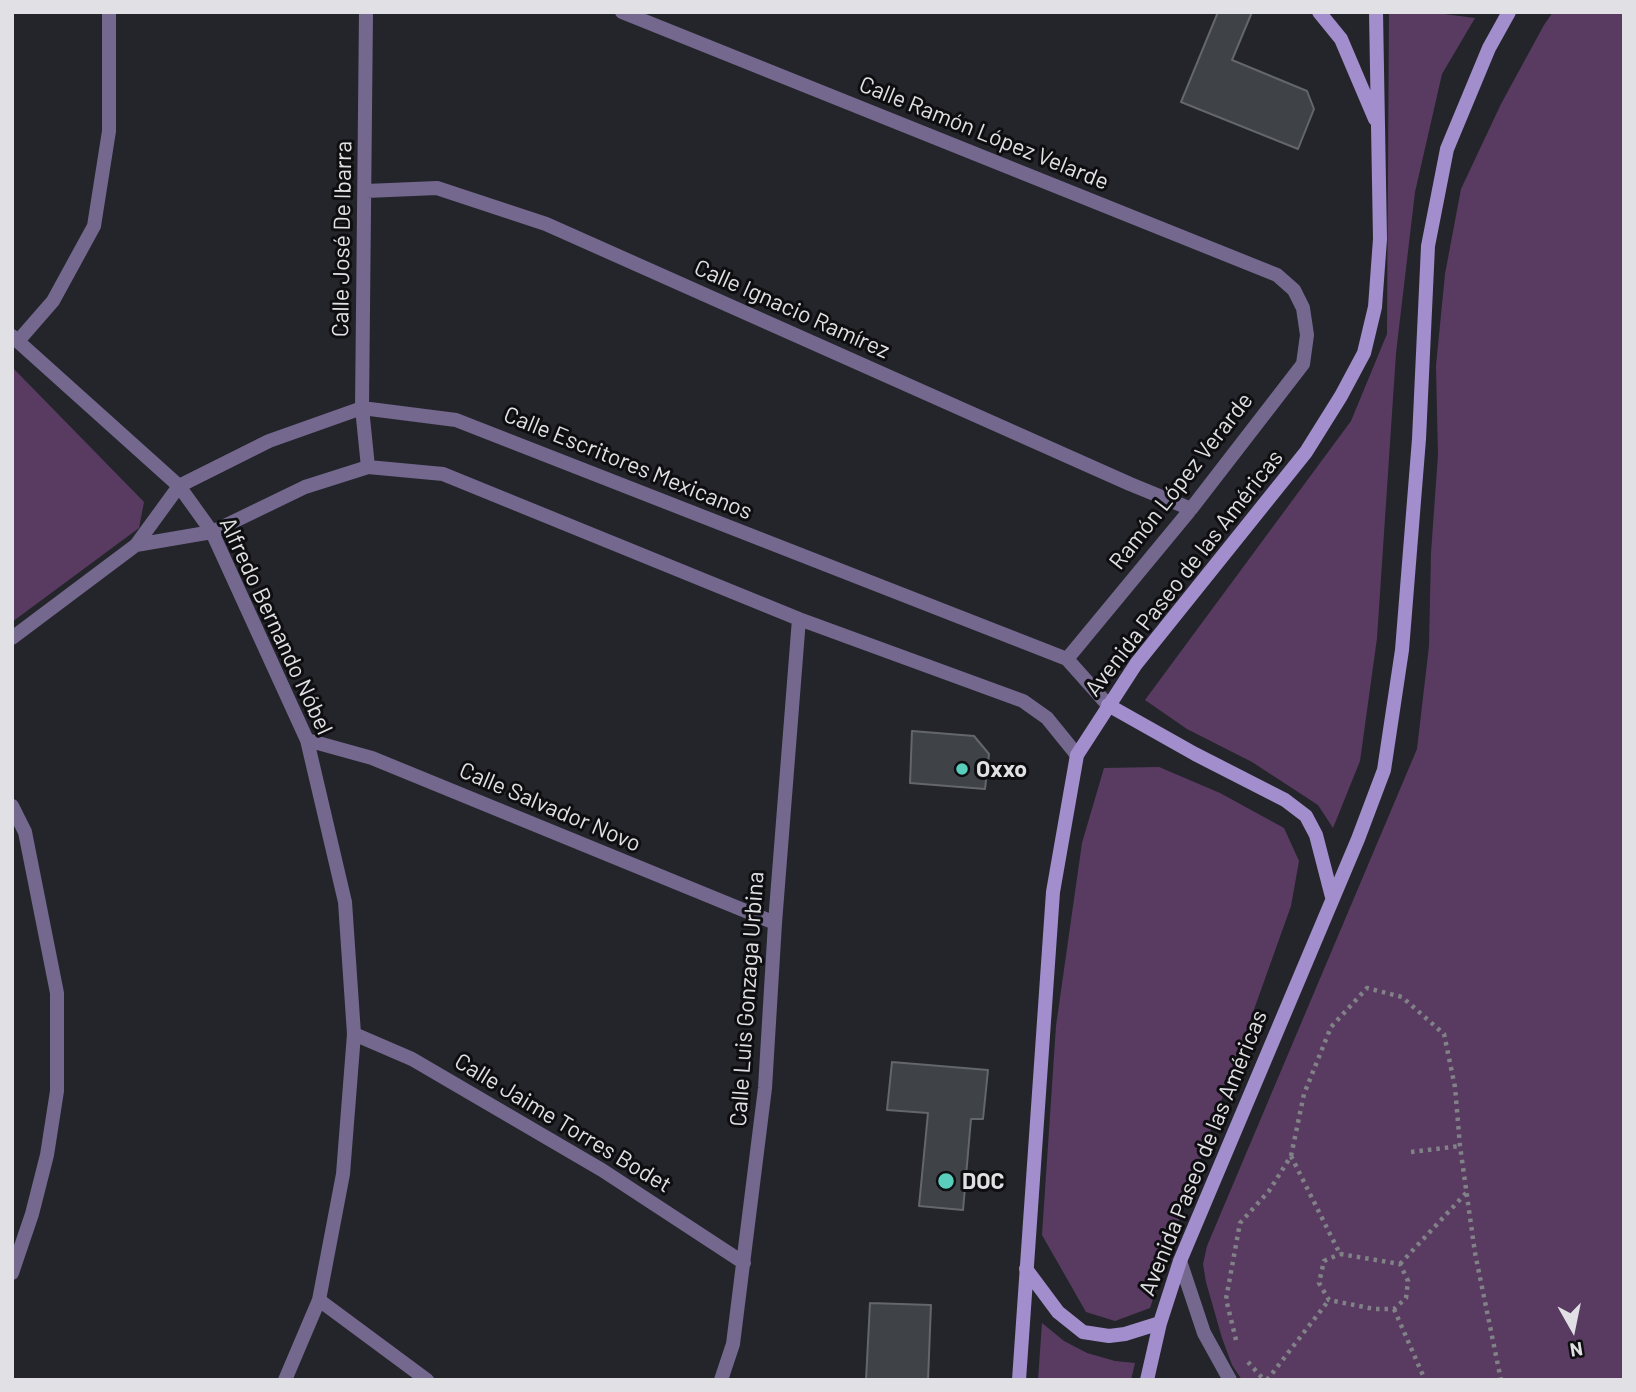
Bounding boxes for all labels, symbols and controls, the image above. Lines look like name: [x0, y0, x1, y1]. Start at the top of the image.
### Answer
street label: Calle Ramón López Velarde: [855, 70, 1113, 196]
street label: Calle José De Ibarra: [326, 141, 358, 337]
street label: Calle Ignacio Ramírez: [690, 254, 894, 364]
street label: Ramón López Verarde: [1103, 387, 1259, 575]
street label: Calle Escritores Mexicanos: [500, 400, 756, 526]
street label: Avenida Paseo de las Américas: [1079, 444, 1289, 702]
street label: Alfredo Bernando Nóbel: [213, 513, 339, 739]
place label: Oxxo: [976, 755, 1027, 783]
street label: Calle Salvador Novo: [455, 756, 645, 858]
marker: Oxxo: [954, 761, 970, 777]
street label: Calle Luis Gonzaga Urbina: [724, 871, 770, 1127]
street label: Avenida Paseo de las Américas: [1133, 1006, 1273, 1300]
street label: Calle Jaime Torres Bodet: [450, 1047, 676, 1199]
place label: DOC: [962, 1167, 1004, 1195]
marker: DOC: [936, 1171, 956, 1191]
north arrow: [1538, 1294, 1608, 1364]
text: N: [1568, 1338, 1584, 1363]

